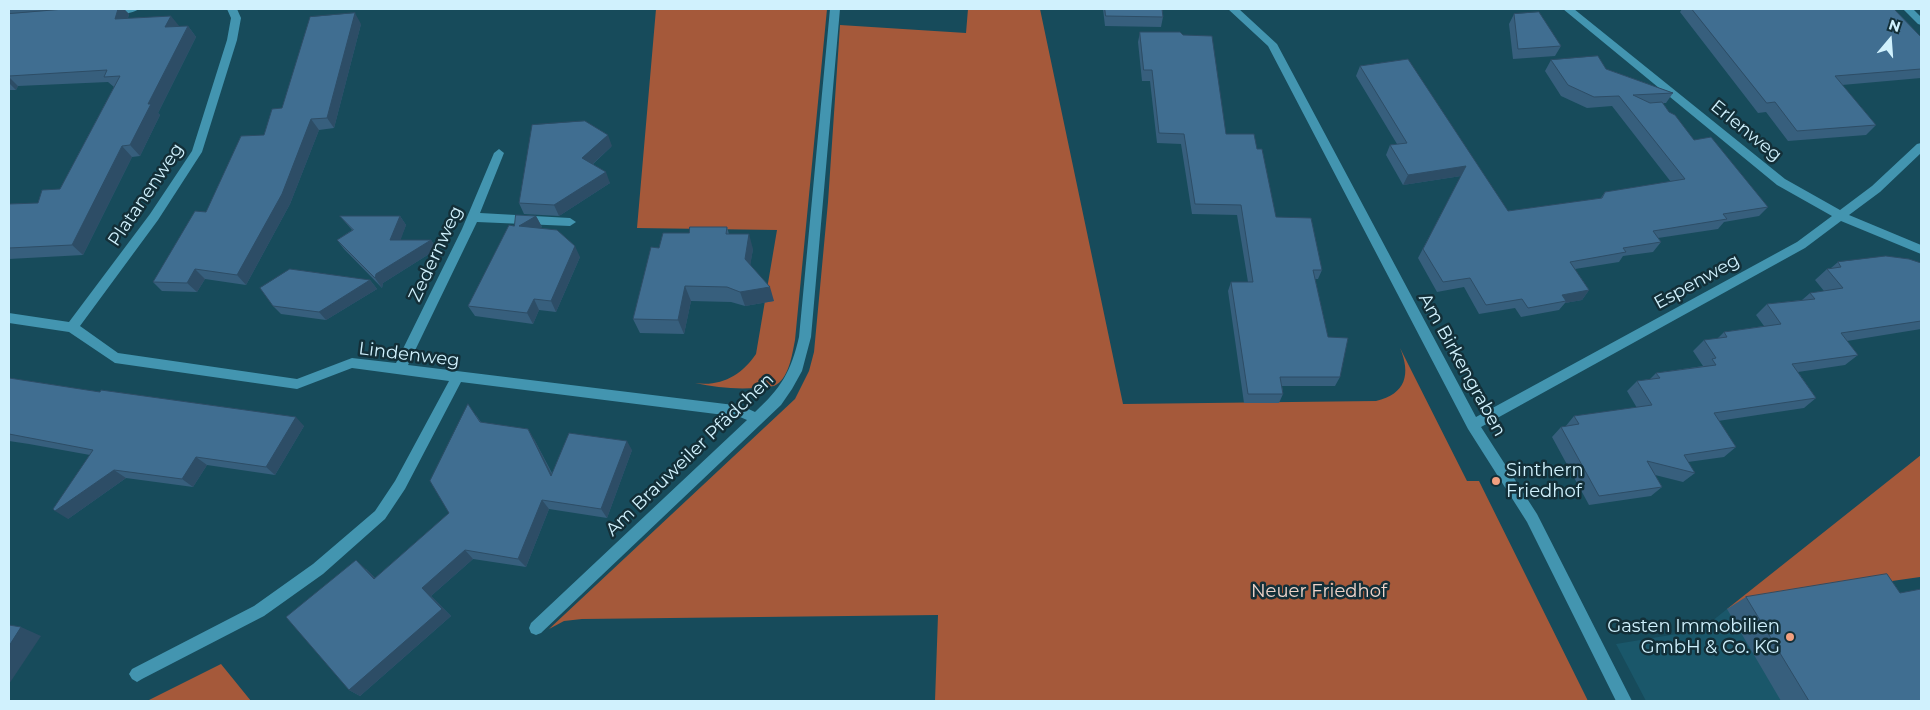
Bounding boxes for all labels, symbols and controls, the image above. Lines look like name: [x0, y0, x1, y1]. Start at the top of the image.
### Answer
north arrow: [1865, 15, 1915, 65]
text: N: [1886, 15, 1903, 36]
street label: Erlenweg: [1706, 96, 1786, 166]
street label: Platanenweg: [104, 139, 188, 251]
street label: Zedernweg: [404, 203, 468, 305]
street label: Espenweg: [1650, 250, 1744, 314]
street label: Am Birkengraben: [1414, 290, 1510, 440]
street label: Lindenweg: [357, 338, 461, 372]
street label: Am Brauweiler Pfädchen: [601, 369, 779, 541]
place label: Sinthern Friedhof: [1506, 460, 1584, 502]
marker: Sinthern Friedhof: [1490, 475, 1502, 487]
park label: Neuer Friedhof: [1251, 581, 1387, 603]
place label: Gasten Immobilien GmbH & Co. KG: [1607, 616, 1780, 659]
marker: Gasten Immobilien GmbH & Co. KG: [1784, 631, 1796, 643]

